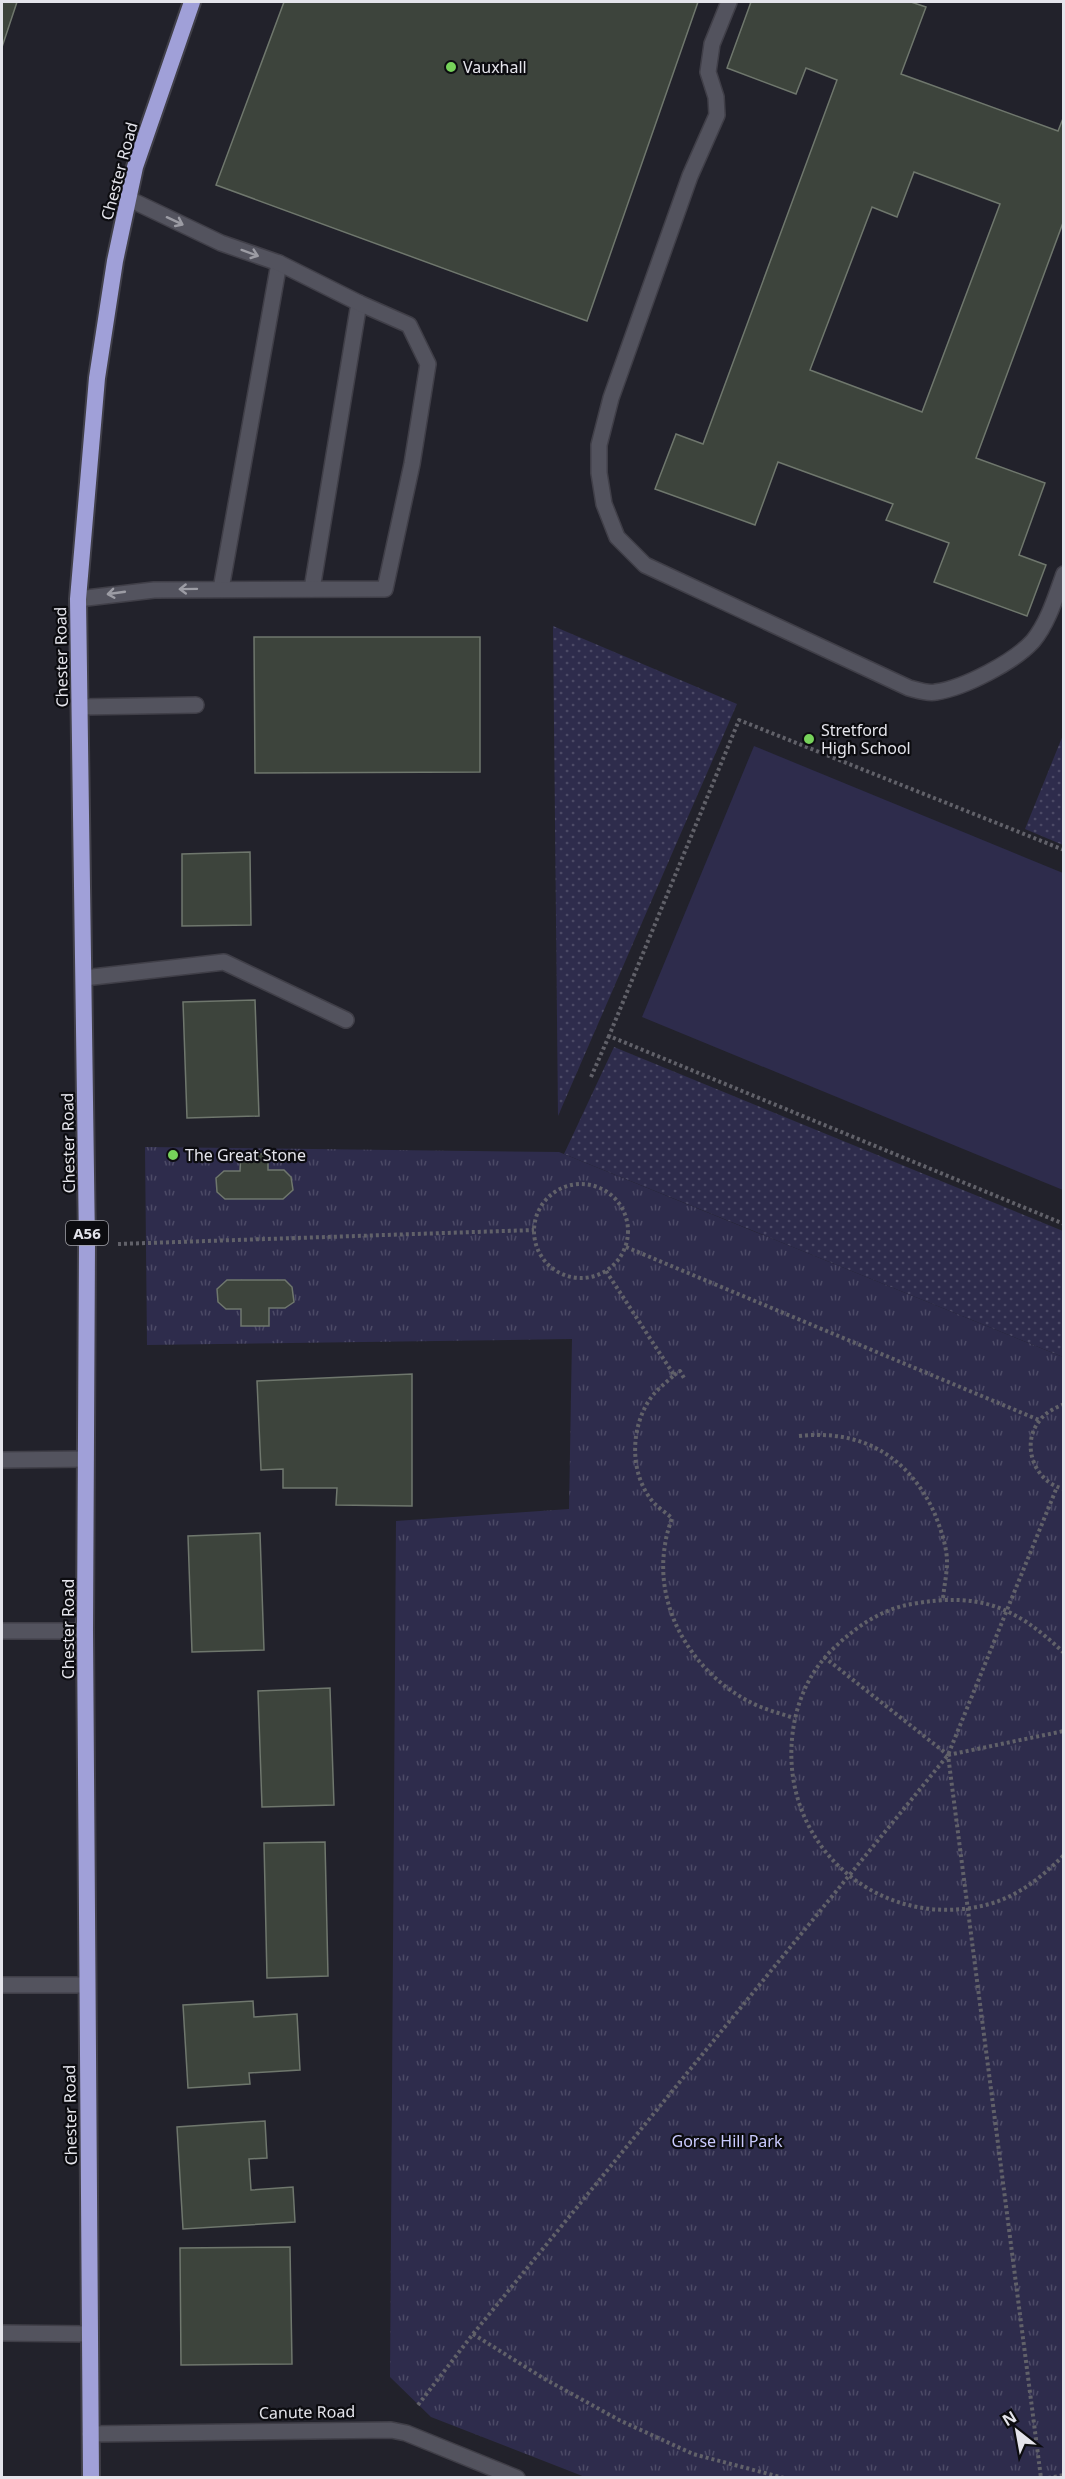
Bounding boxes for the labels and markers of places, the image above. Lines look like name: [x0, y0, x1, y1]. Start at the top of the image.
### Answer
place label: Vauxhall: [463, 56, 527, 78]
marker: Vauxhall: [444, 60, 458, 74]
place label: Stretford High School: [821, 719, 911, 759]
marker: Stretford High School: [802, 732, 816, 746]
place label: The Great Stone: [185, 1144, 306, 1166]
marker: The Great Stone: [166, 1148, 180, 1162]

